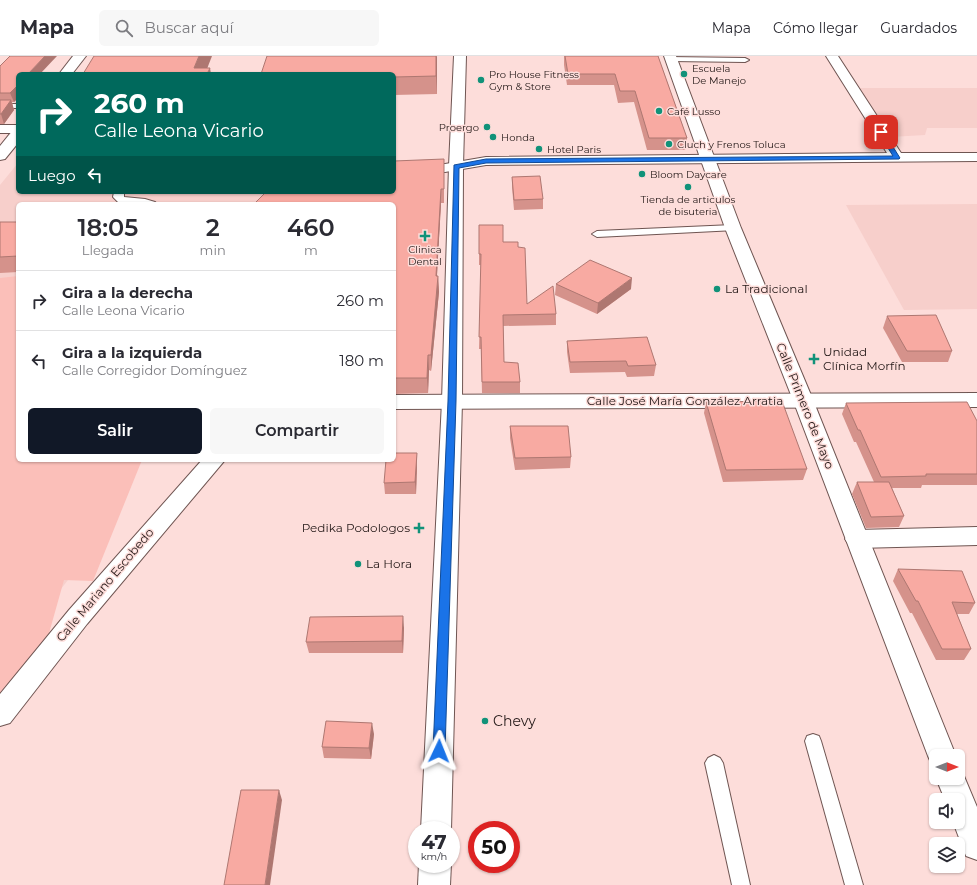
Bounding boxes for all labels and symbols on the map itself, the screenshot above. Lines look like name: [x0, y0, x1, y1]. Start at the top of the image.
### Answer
place label: Escuela De Manejo: [692, 62, 746, 87]
place label: Pro House Fitness Gym & Store: [489, 68, 579, 93]
marker: Escuela De Manejo: [679, 69, 689, 79]
marker: Pro House Fitness Gym & Store: [476, 75, 486, 85]
place label: Café Lusso: [667, 105, 720, 118]
marker: Café Lusso: [654, 106, 664, 116]
pin: [864, 115, 898, 149]
place label: Proergo: [439, 121, 479, 134]
marker: Proergo: [482, 122, 492, 132]
place label: Honda: [501, 131, 535, 144]
marker: Honda: [488, 132, 498, 142]
place label: Cluch y Frenos Toluca: [677, 138, 786, 151]
marker: Cluch y Frenos Toluca: [664, 139, 674, 149]
place label: Hotel Paris: [547, 143, 601, 156]
marker: Hotel Paris: [534, 144, 544, 154]
place label: Bloom Daycare: [650, 168, 727, 181]
marker: Bloom Daycare: [637, 169, 647, 179]
marker: Tienda de articulos de bisuteria: [683, 182, 693, 192]
place label: Tienda de articulos de bisuteria: [641, 193, 736, 218]
marker: Clinica Dental: [419, 230, 431, 242]
place label: Clinica Dental: [408, 243, 442, 268]
place label: La Tradicional: [725, 281, 808, 296]
marker: La Tradicional: [712, 284, 722, 294]
street label: Calle Primero de Mayo: [773, 341, 838, 471]
place label: Unidad Clínica Morfín: [823, 344, 906, 373]
marker: Unidad Clínica Morfín: [808, 353, 820, 365]
street label: Calle José María González Arratia: [587, 393, 783, 408]
place label: Pedika Podologos: [302, 520, 410, 535]
marker: Pedika Podologos: [413, 522, 425, 534]
street label: Calle Mariano Escobedo: [53, 525, 157, 645]
place label: La Hora: [366, 556, 412, 571]
marker: La Hora: [353, 559, 363, 569]
place label: Chevy: [493, 712, 536, 730]
marker: Chevy: [480, 716, 490, 726]
position arrow: [418, 730, 460, 772]
north arrow: [929, 749, 965, 785]
speed limit sign: 50: [468, 821, 520, 873]

